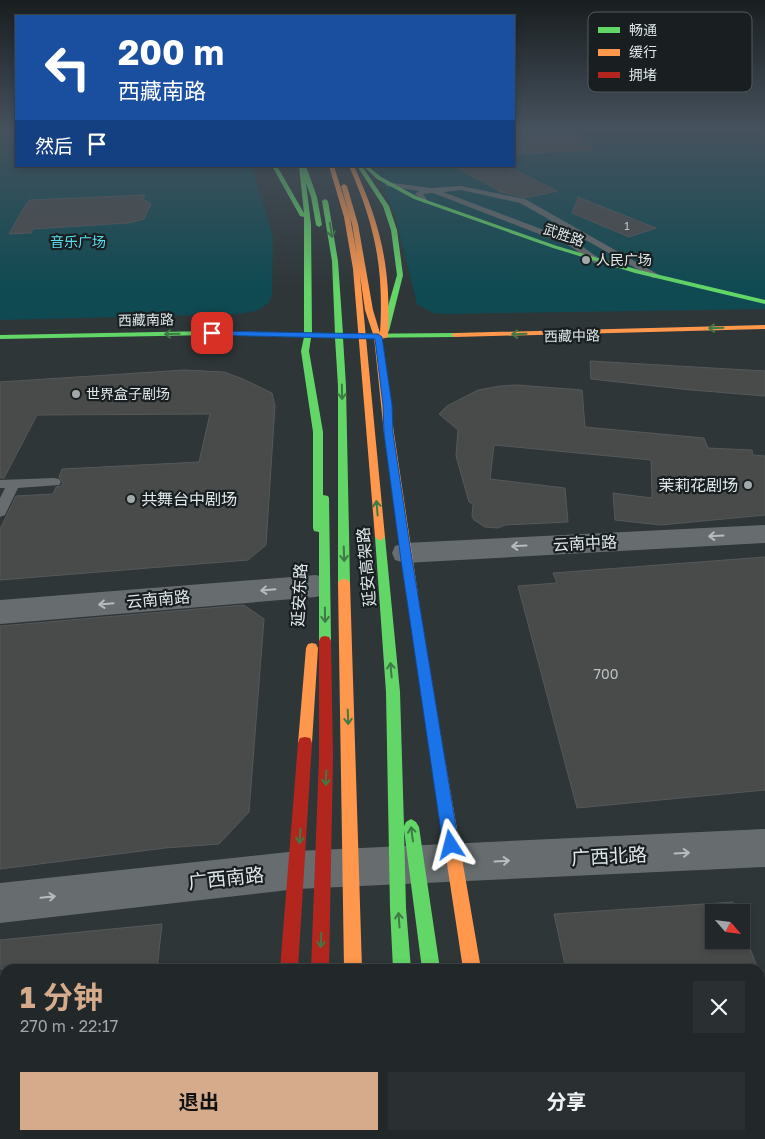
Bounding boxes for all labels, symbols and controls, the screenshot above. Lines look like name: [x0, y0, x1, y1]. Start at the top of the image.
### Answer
legend: [588, 12, 752, 92]
text: 畅通: [629, 21, 657, 38]
text: 200 m: [118, 31, 224, 73]
icon: left: [35, 35, 100, 100]
text: 缓行: [629, 43, 657, 60]
text: 拥堵: [629, 66, 657, 83]
text: 西藏南路: [118, 77, 206, 104]
icon: arrive: [83, 130, 111, 158]
text: 然后: [35, 134, 73, 157]
house number: 1: [624, 219, 630, 232]
street label: 武胜路: [542, 220, 587, 249]
one-way arrow: [327, 222, 337, 238]
park label: 音乐广场: [50, 233, 106, 250]
place label: 人民广场: [596, 251, 652, 268]
marker: 人民广场: [580, 254, 592, 266]
street label: 西藏南路: [118, 311, 174, 328]
pin: [191, 312, 233, 354]
icon: arrive: [198, 319, 226, 347]
one-way arrow: [709, 324, 725, 333]
street label: 西藏中路: [544, 327, 600, 344]
one-way arrow: [164, 329, 180, 339]
one-way arrow: [511, 329, 528, 339]
one-way arrow: [337, 384, 346, 400]
place label: 世界盒子剧场: [86, 385, 170, 402]
marker: 世界盒子剧场: [70, 388, 82, 400]
place label: 茉莉花剧场: [658, 475, 738, 495]
marker: 茉莉花剧场: [742, 479, 754, 491]
place label: 共舞台中剧场: [141, 489, 237, 509]
marker: 共舞台中剧场: [125, 493, 137, 505]
one-way arrow: [372, 501, 382, 517]
street label: 延安高架路: [353, 526, 379, 608]
street label: 云南中路: [553, 531, 617, 555]
one-way arrow: [709, 531, 725, 540]
one-way arrow: [511, 542, 527, 551]
one-way arrow: [339, 546, 349, 562]
street label: 延安东路: [287, 563, 311, 627]
one-way arrow: [260, 585, 276, 595]
street label: 云南南路: [125, 586, 191, 612]
one-way arrow: [98, 599, 114, 608]
one-way arrow: [320, 606, 330, 623]
one-way arrow: [387, 663, 396, 679]
house number: 700: [594, 665, 618, 682]
one-way arrow: [344, 709, 353, 725]
one-way arrow: [321, 769, 330, 785]
position arrow: [424, 818, 476, 870]
one-way arrow: [407, 826, 417, 842]
one-way arrow: [295, 828, 304, 844]
street label: 广西北路: [570, 842, 648, 869]
one-way arrow: [674, 848, 690, 857]
one-way arrow: [494, 856, 510, 865]
street label: 广西南路: [187, 862, 265, 893]
one-way arrow: [40, 892, 56, 902]
north arrow: [705, 904, 750, 949]
map controls: [705, 904, 750, 949]
one-way arrow: [394, 912, 403, 928]
one-way arrow: [316, 932, 325, 948]
text: 1 分钟: [20, 979, 103, 1015]
button: close: [693, 981, 745, 1033]
text: 270 m · 22:17: [20, 1016, 118, 1036]
button: 退出: [20, 1072, 378, 1130]
button: 分享: [388, 1072, 745, 1130]

